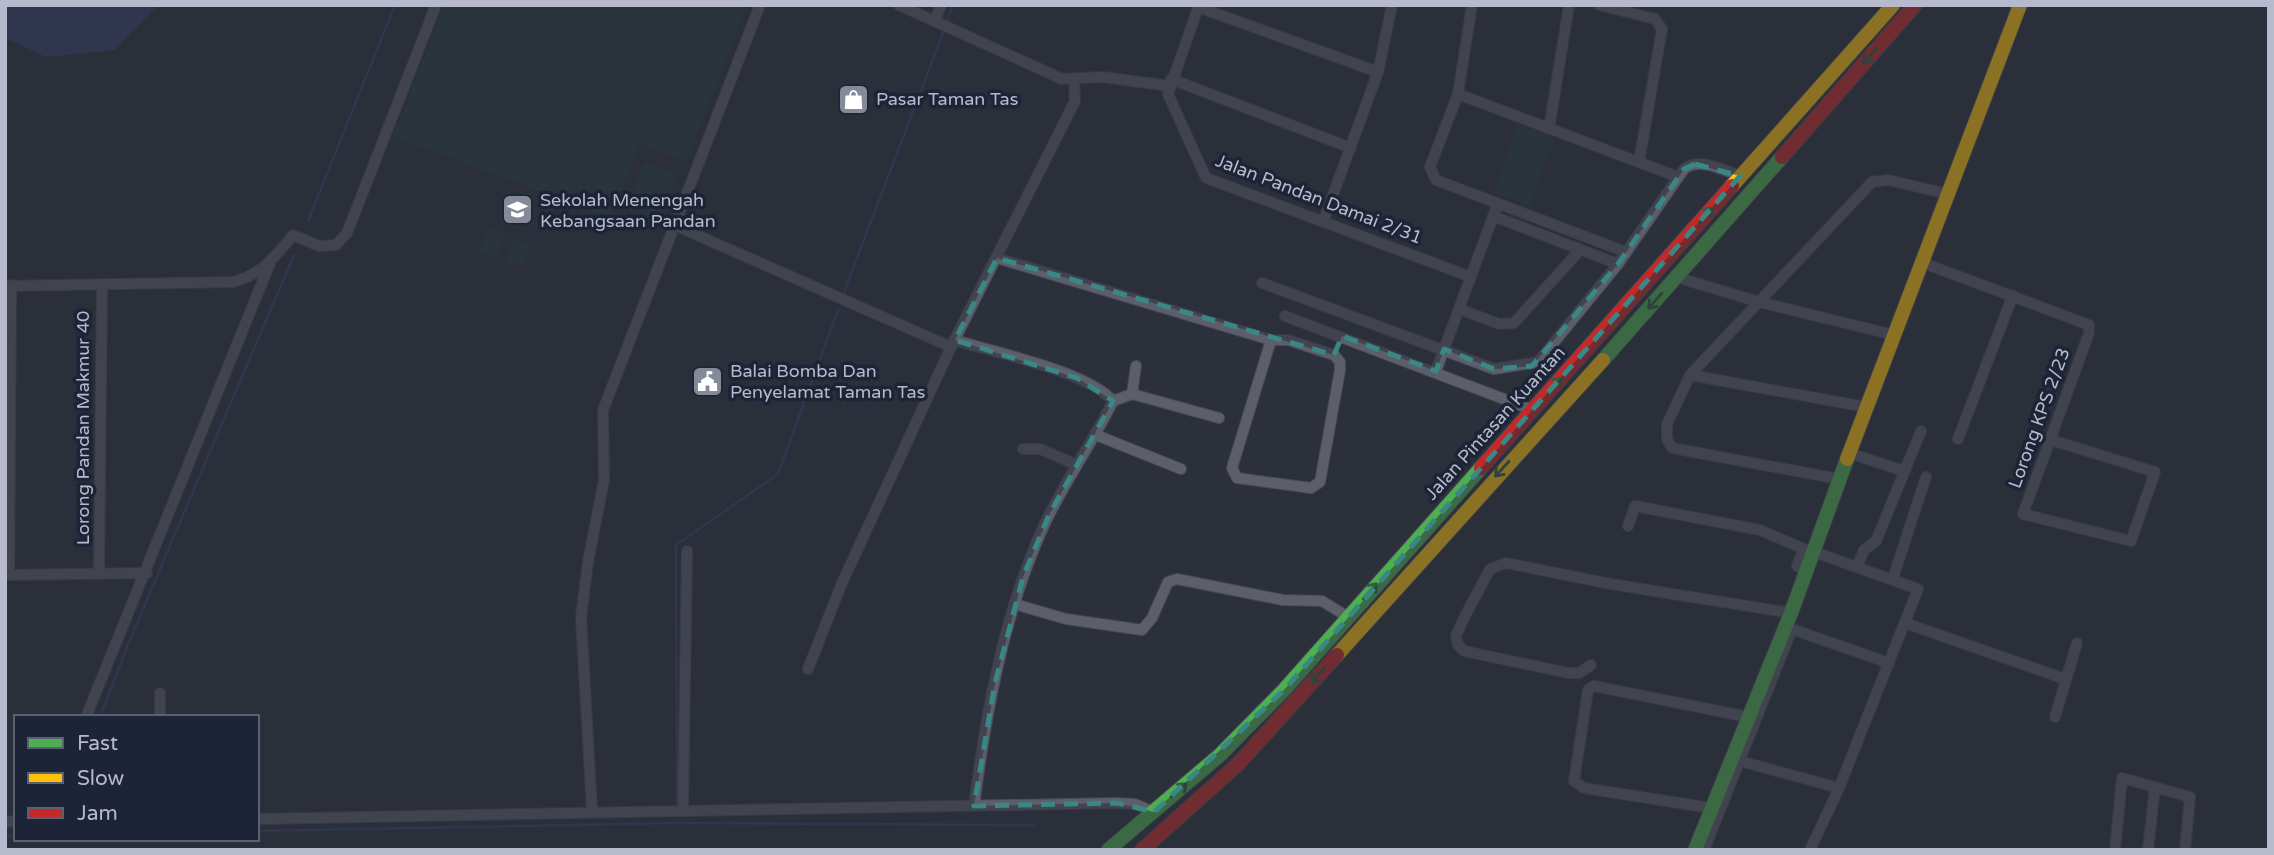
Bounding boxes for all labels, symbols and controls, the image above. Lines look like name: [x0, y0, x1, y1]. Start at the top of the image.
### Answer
one-way arrow: [1862, 47, 1878, 65]
shop icon: Pasar Taman Tas: [836, 82, 870, 116]
place label: Pasar Taman Tas: [876, 88, 1018, 110]
street label: Jalan Pandan Damai 2/31: [1212, 149, 1426, 249]
place label: Sekolah Menengah Kebangsaan Pandan: [540, 189, 716, 232]
school or university icon: Sekolah Menengah Kebangsaan Pandan: [500, 193, 534, 227]
one-way arrow: [1698, 206, 1714, 224]
one-way arrow: [1647, 291, 1663, 309]
street label: Lorong Pandan Makmur 40: [72, 311, 94, 545]
street label: Jalan Pintasan Kuantan: [1420, 342, 1570, 504]
street label: Lorong KPS 2/23: [2003, 345, 2075, 491]
place label: Balai Bomba Dan Penyelamat Taman Tas: [730, 360, 925, 403]
public building icon: Balai Bomba Dan Penyelamat Taman Tas: [690, 364, 724, 398]
one-way arrow: [1547, 376, 1563, 394]
one-way arrow: [1493, 460, 1510, 477]
one-way arrow: [1362, 583, 1379, 600]
one-way arrow: [1310, 666, 1326, 684]
legend: [14, 715, 259, 841]
text: Fast: [77, 731, 118, 756]
text: Slow: [77, 766, 125, 791]
one-way arrow: [1170, 782, 1188, 798]
text: Jam: [77, 801, 118, 826]

